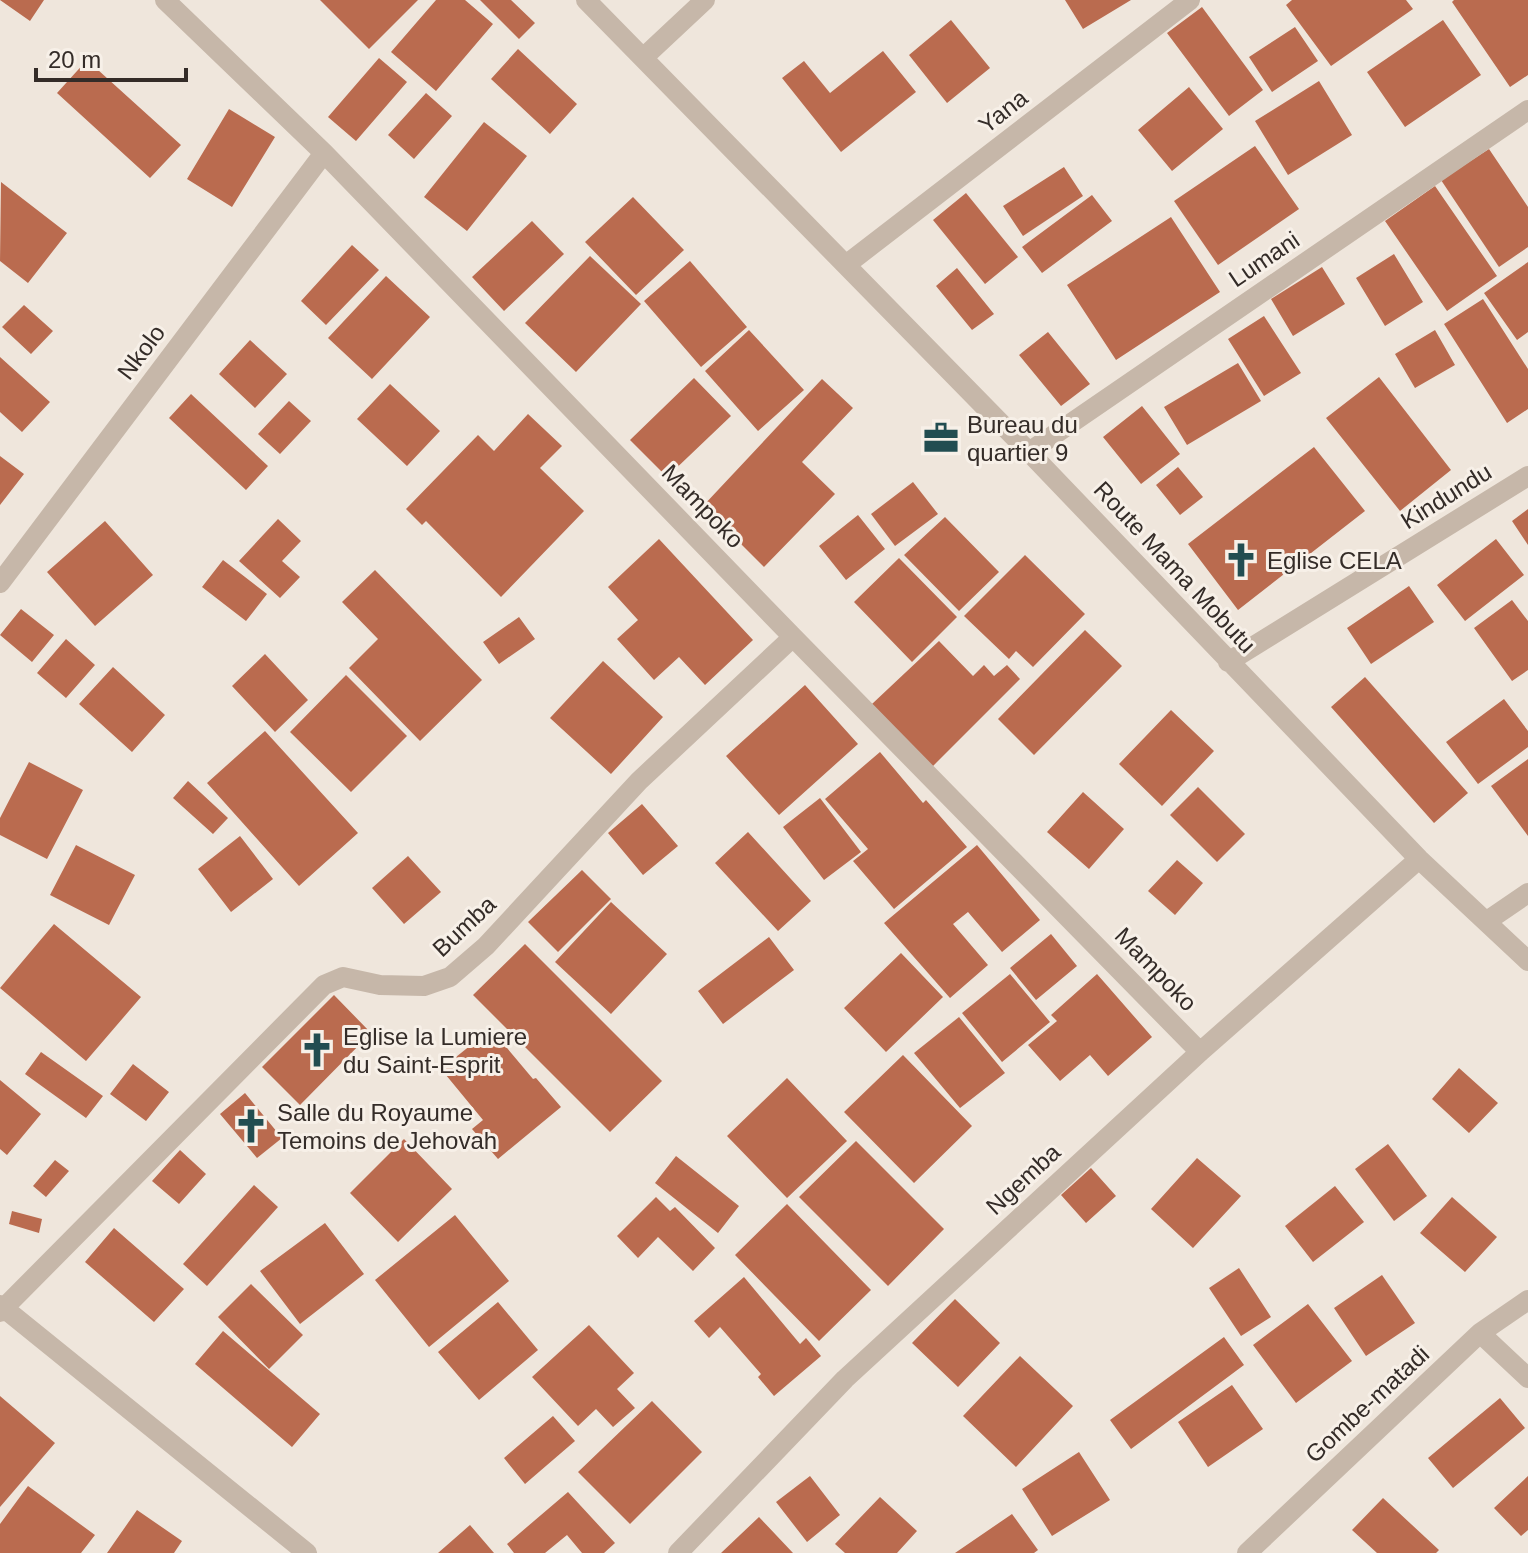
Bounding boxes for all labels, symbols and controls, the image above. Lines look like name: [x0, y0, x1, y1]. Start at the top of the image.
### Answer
scale bar: [36, 32, 186, 82]
text: 20 m: [48, 46, 101, 73]
street label: Yana: [973, 83, 1033, 138]
street label: Lumani: [1224, 226, 1304, 292]
street label: Nkolo: [112, 319, 170, 385]
place label: Bureau du quartier 9: [967, 411, 1078, 466]
office icon: Bureau du quartier 9: [922, 419, 960, 457]
street label: Kindundu: [1396, 458, 1496, 534]
street label: Mampoko: [657, 459, 749, 553]
street label: Route Mama Mobutu: [1089, 476, 1261, 658]
church icon: Eglise CELA: [1222, 541, 1260, 579]
place label: Eglise CELA: [1267, 547, 1402, 574]
street label: Bumba: [427, 890, 501, 962]
street label: Mampoko: [1110, 922, 1202, 1016]
place label: Eglise la Lumiere du Saint-Esprit: [343, 1023, 527, 1078]
church icon: Eglise la Lumiere du Saint-Esprit: [298, 1031, 336, 1069]
place label: Salle du Royaume Temoins de Jehovah: [277, 1099, 497, 1154]
church icon: Salle du Royaume Temoins de Jehovah: [232, 1107, 270, 1145]
street label: Ngemba: [981, 1138, 1066, 1220]
street label: Gombe-matadi: [1300, 1340, 1434, 1468]

